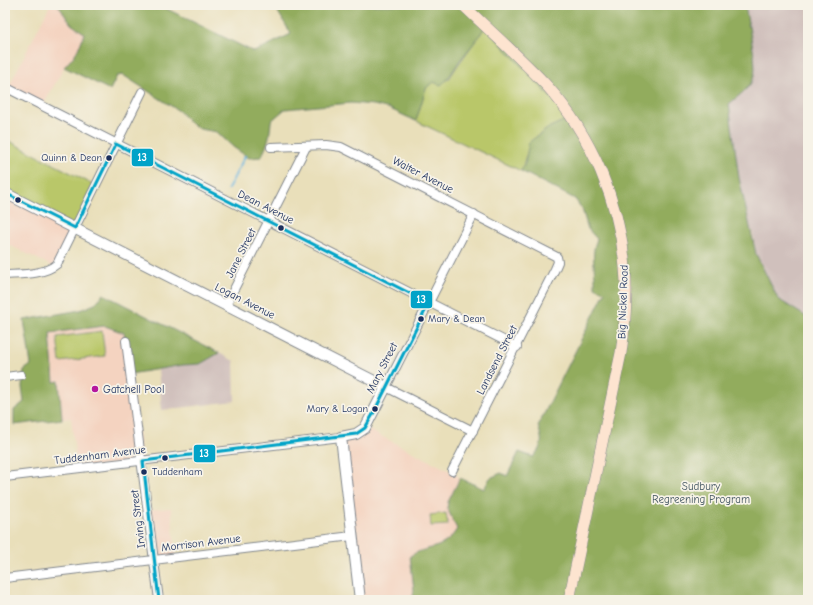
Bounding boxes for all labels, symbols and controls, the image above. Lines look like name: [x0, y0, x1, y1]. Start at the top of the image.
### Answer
line badge: 13: [131, 148, 154, 167]
text: 13: [137, 151, 147, 164]
place label: Quinn & Dean: [41, 152, 102, 164]
marker: Quinn & Dean: [104, 153, 114, 163]
street label: Walter Avenue: [390, 154, 456, 196]
street label: Dean Avenue: [236, 187, 297, 227]
unlabelled marker: [13, 195, 23, 205]
unlabelled marker: [276, 223, 286, 233]
street label: Jane Street: [223, 225, 259, 280]
street label: Big Nickel Road: [615, 264, 631, 339]
street label: Logan Avenue: [213, 280, 278, 322]
line badge: 13: [410, 290, 433, 309]
text: 13: [416, 293, 426, 306]
place label: Mary & Dean: [428, 313, 485, 325]
marker: Mary & Dean: [416, 314, 426, 324]
street label: Landsend Street: [474, 322, 520, 397]
street label: Mary Street: [364, 340, 401, 396]
place label: Gatchell Pool: [103, 383, 164, 396]
marker: Gatchell Pool: [90, 384, 100, 394]
place label: Mary & Logan: [307, 403, 368, 415]
marker: Mary & Logan: [370, 404, 380, 414]
street label: Tuddenham Avenue: [53, 443, 147, 467]
line badge: 13: [193, 444, 216, 463]
text: 13: [199, 447, 209, 460]
unlabelled marker: [160, 453, 170, 463]
place label: Tuddenham: [152, 466, 202, 478]
marker: Tuddenham: [139, 467, 149, 477]
park label: Sudbury Regreening Program: [652, 480, 750, 506]
street label: Irving Street: [128, 488, 148, 549]
street label: Morrison Avenue: [161, 532, 242, 554]

